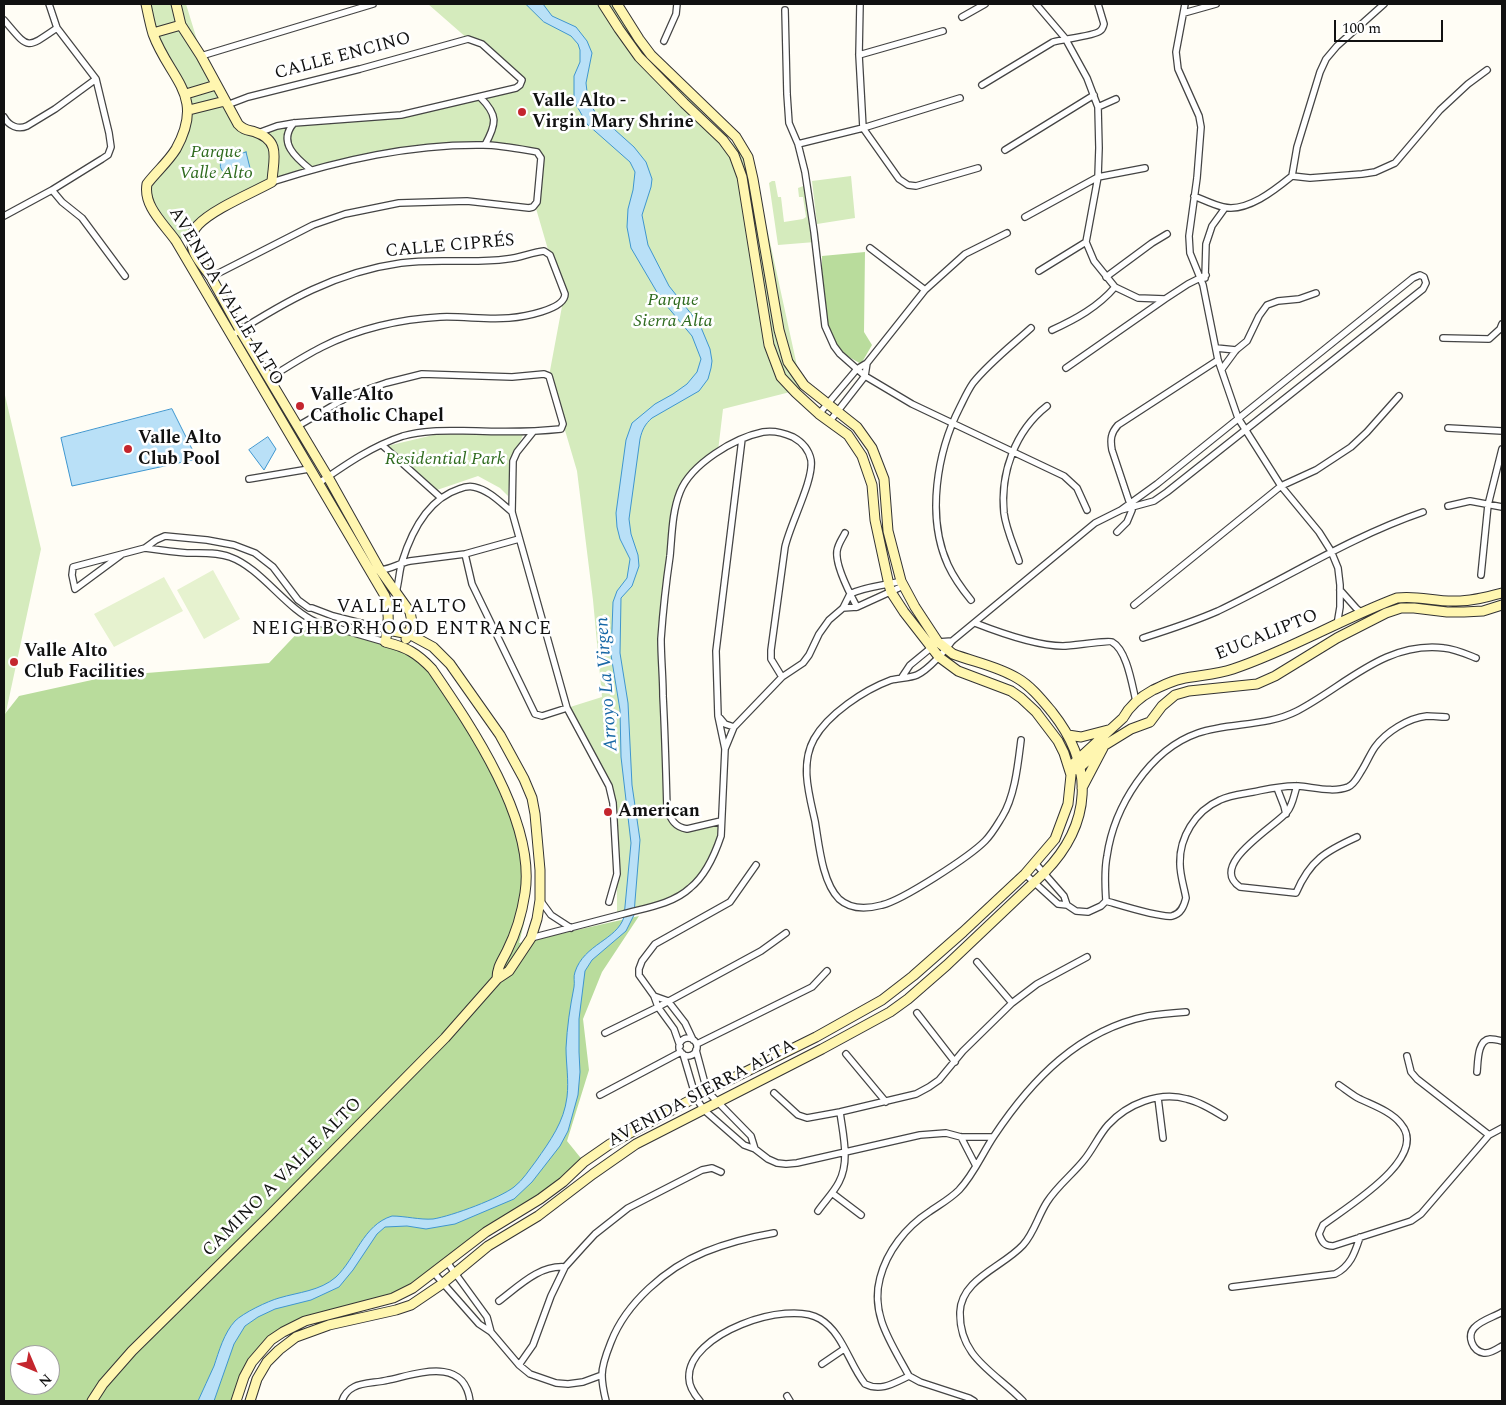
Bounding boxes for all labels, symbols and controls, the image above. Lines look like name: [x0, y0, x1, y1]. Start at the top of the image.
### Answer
scale bar: [1336, 10, 1445, 42]
text: 100 m: [1342, 17, 1381, 40]
street label: CALLE ENCINO: [273, 28, 413, 86]
place label: Valle Alto - Virgin Mary Shrine: [532, 91, 694, 134]
marker: Valle Alto - Virgin Mary Shrine: [516, 106, 528, 118]
park label: Parque Valle Alto: [179, 142, 253, 184]
street label: AVENIDA VALLE ALTO: [163, 204, 287, 390]
street label: CALLE CIPRÉS: [385, 231, 515, 263]
park label: Parque Sierra Alta: [633, 290, 713, 332]
place label: Valle Alto Catholic Chapel: [310, 385, 444, 428]
marker: Valle Alto Catholic Chapel: [294, 400, 306, 412]
place label: Valle Alto Club Pool: [138, 428, 221, 470]
marker: Valle Alto Club Pool: [122, 443, 134, 455]
park label: Residential Park: [385, 449, 505, 471]
district label: VALLE ALTO NEIGHBORHOOD ENTRANCE: [249, 597, 555, 641]
street label: EUCALIPTO: [1213, 606, 1321, 666]
water label: Arroyo La Virgen: [592, 616, 624, 752]
place label: Valle Alto Club Facilities: [24, 641, 145, 684]
marker: Valle Alto Club Facilities: [8, 656, 20, 668]
place label: American: [618, 801, 700, 823]
marker: American: [602, 806, 614, 818]
street label: AVENIDA SIERRA ALTA: [605, 1035, 799, 1153]
street label: CAMINO A VALLE ALTO: [199, 1094, 367, 1262]
north arrow: [10, 1345, 60, 1395]
text: N: [34, 1369, 57, 1392]

